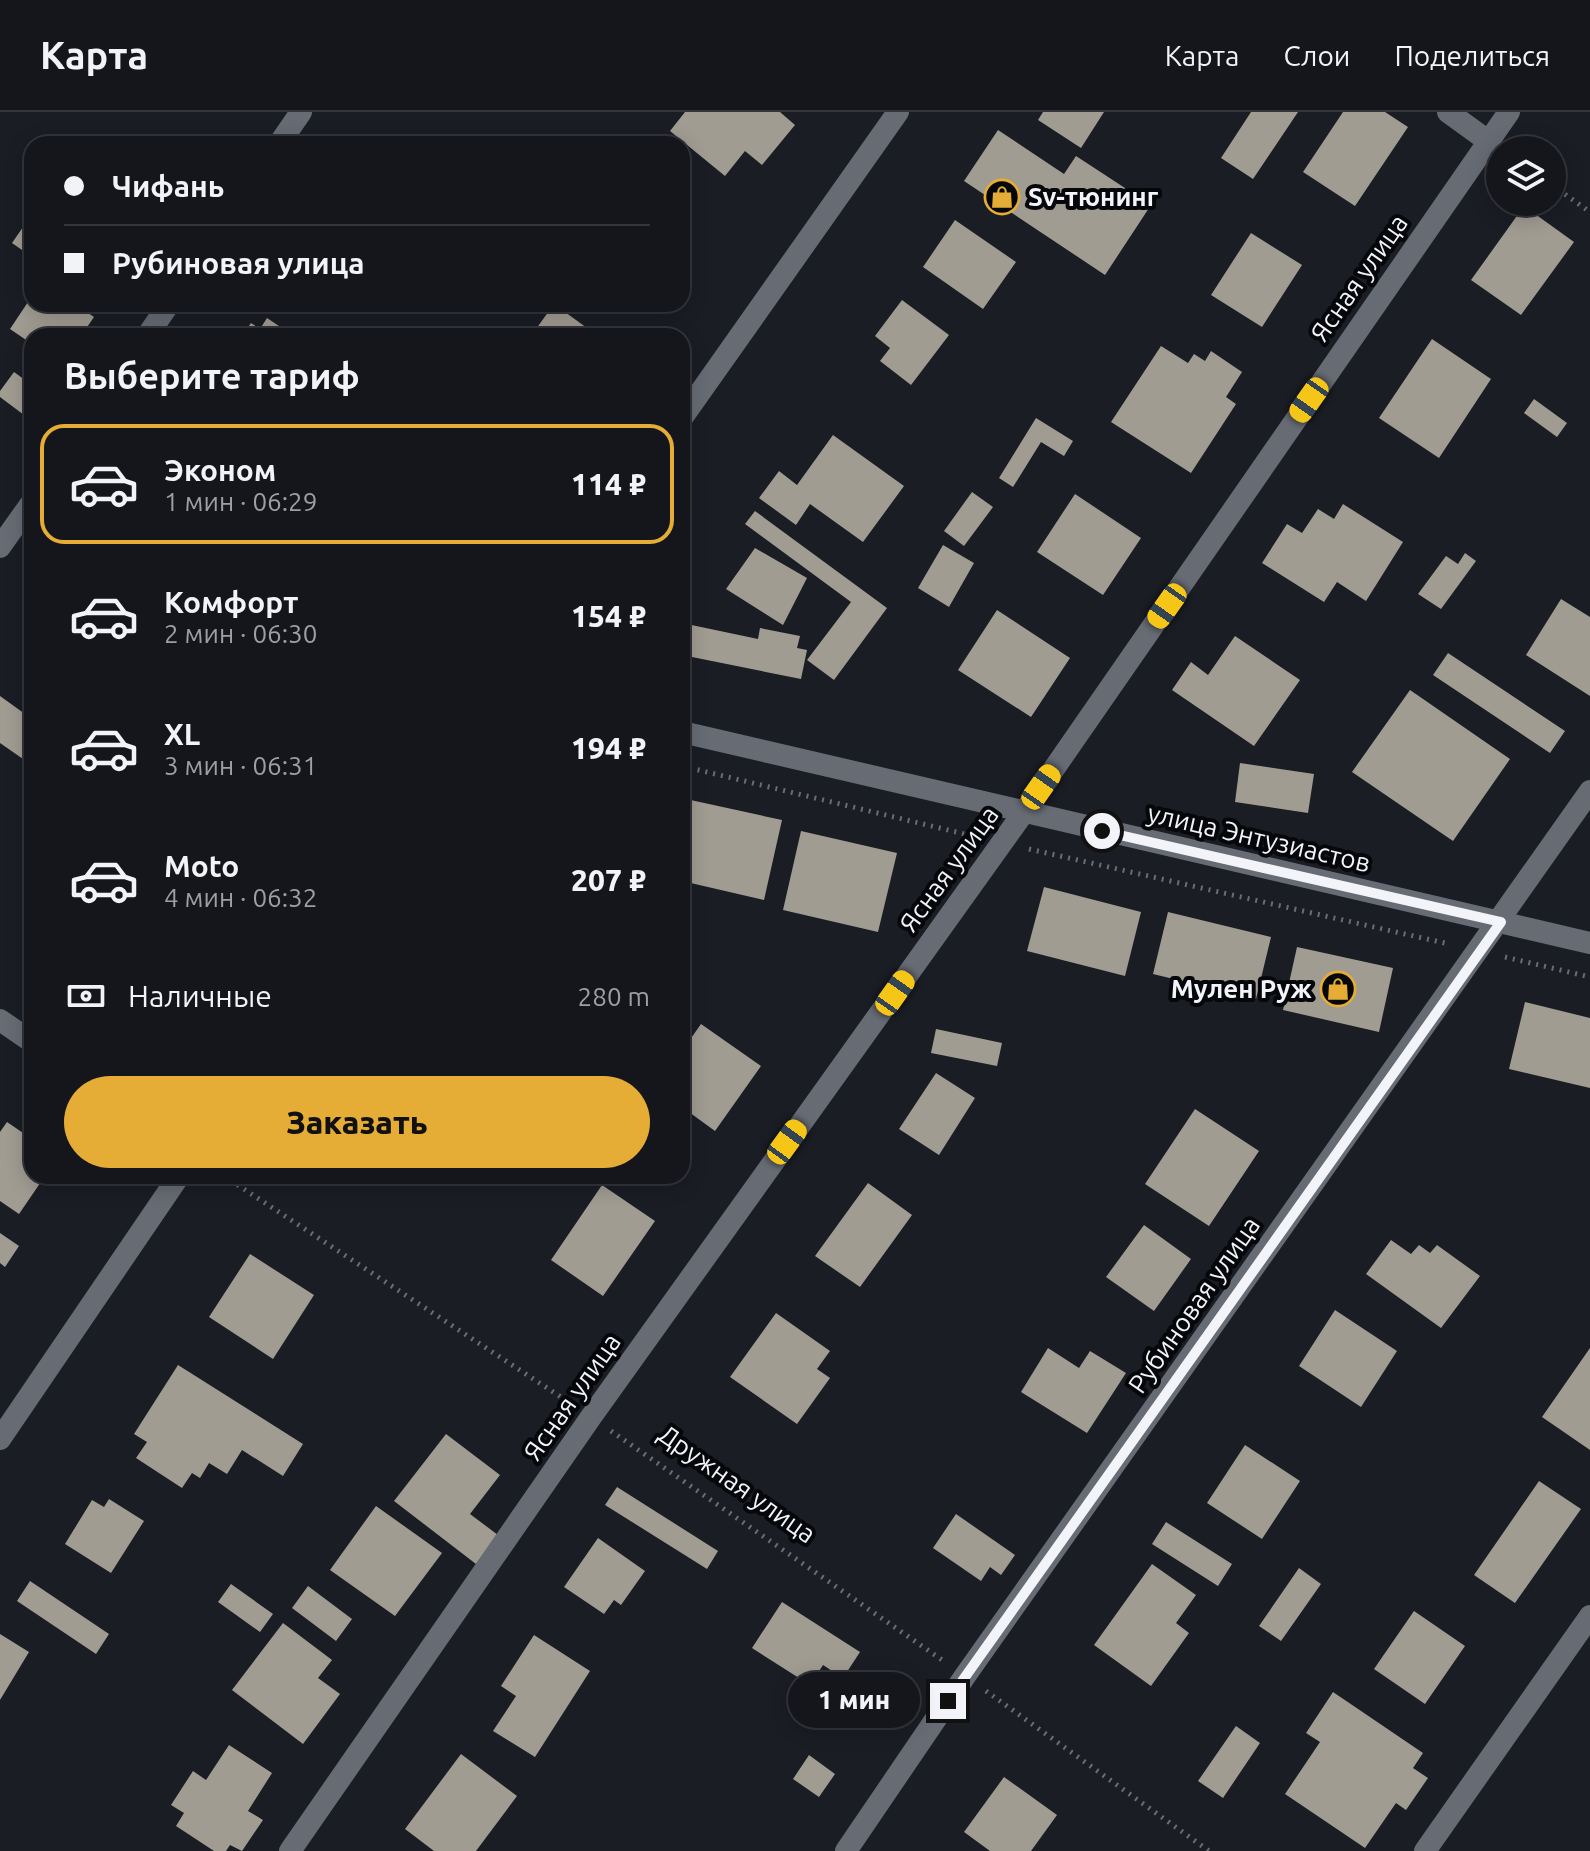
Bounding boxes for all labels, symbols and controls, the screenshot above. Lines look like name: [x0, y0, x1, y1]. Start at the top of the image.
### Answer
text: Карта: [40, 34, 148, 76]
text: Карта: [1165, 40, 1239, 71]
text: Слои: [1283, 40, 1350, 71]
text: Поделиться: [1394, 40, 1550, 71]
map controls: [1486, 136, 1566, 216]
button: layers: [1486, 136, 1566, 216]
text: Чифань: [112, 169, 224, 203]
shop icon: Sv-тюнинг: [983, 178, 1021, 216]
place label: Sv-тюнинг: [1028, 182, 1159, 211]
street label: Ясная улица: [1304, 209, 1413, 347]
text: Рубиновая улица: [112, 246, 365, 280]
text: Выберите тариф: [64, 355, 360, 396]
car: [1285, 373, 1333, 427]
icon: car: [68, 448, 140, 520]
text: Эконом: [164, 453, 276, 487]
text: 114 ₽: [571, 467, 646, 501]
text: 1 мин · 06:29: [164, 487, 317, 516]
car: [1143, 579, 1191, 633]
icon: car: [68, 580, 140, 652]
text: Комфорт: [164, 585, 298, 619]
text: 154 ₽: [571, 599, 646, 633]
text: 2 мин · 06:30: [164, 619, 317, 648]
icon: car: [68, 712, 140, 784]
text: XL: [164, 717, 200, 751]
text: 194 ₽: [571, 731, 646, 765]
text: 3 мин · 06:31: [164, 751, 317, 780]
car: [1017, 760, 1065, 814]
street label: улица Энтузиастов: [1145, 798, 1373, 877]
street label: Ясная улица: [893, 800, 1004, 937]
route start: [1084, 813, 1120, 849]
icon: car: [68, 844, 140, 916]
text: Moto: [164, 849, 239, 883]
text: 207 ₽: [571, 863, 646, 897]
text: 4 мин · 06:32: [164, 883, 317, 912]
car: [871, 966, 919, 1020]
shop icon: Мулен Руж: [1319, 970, 1357, 1008]
icon: cash: [64, 974, 108, 1018]
place label: Мулен Руж: [1171, 974, 1313, 1003]
text: Наличные: [128, 979, 272, 1013]
text: 280 m: [578, 982, 650, 1011]
button: Заказать: [64, 1076, 650, 1168]
car: [763, 1116, 811, 1168]
street label: Рубиновая улица: [1122, 1211, 1265, 1398]
street label: Ясная улица: [517, 1328, 626, 1466]
street label: Дружная улица: [653, 1419, 821, 1548]
callout: 1 мин: [788, 1673, 920, 1729]
route end: [930, 1683, 966, 1719]
text: 1 мин: [818, 1685, 890, 1714]

